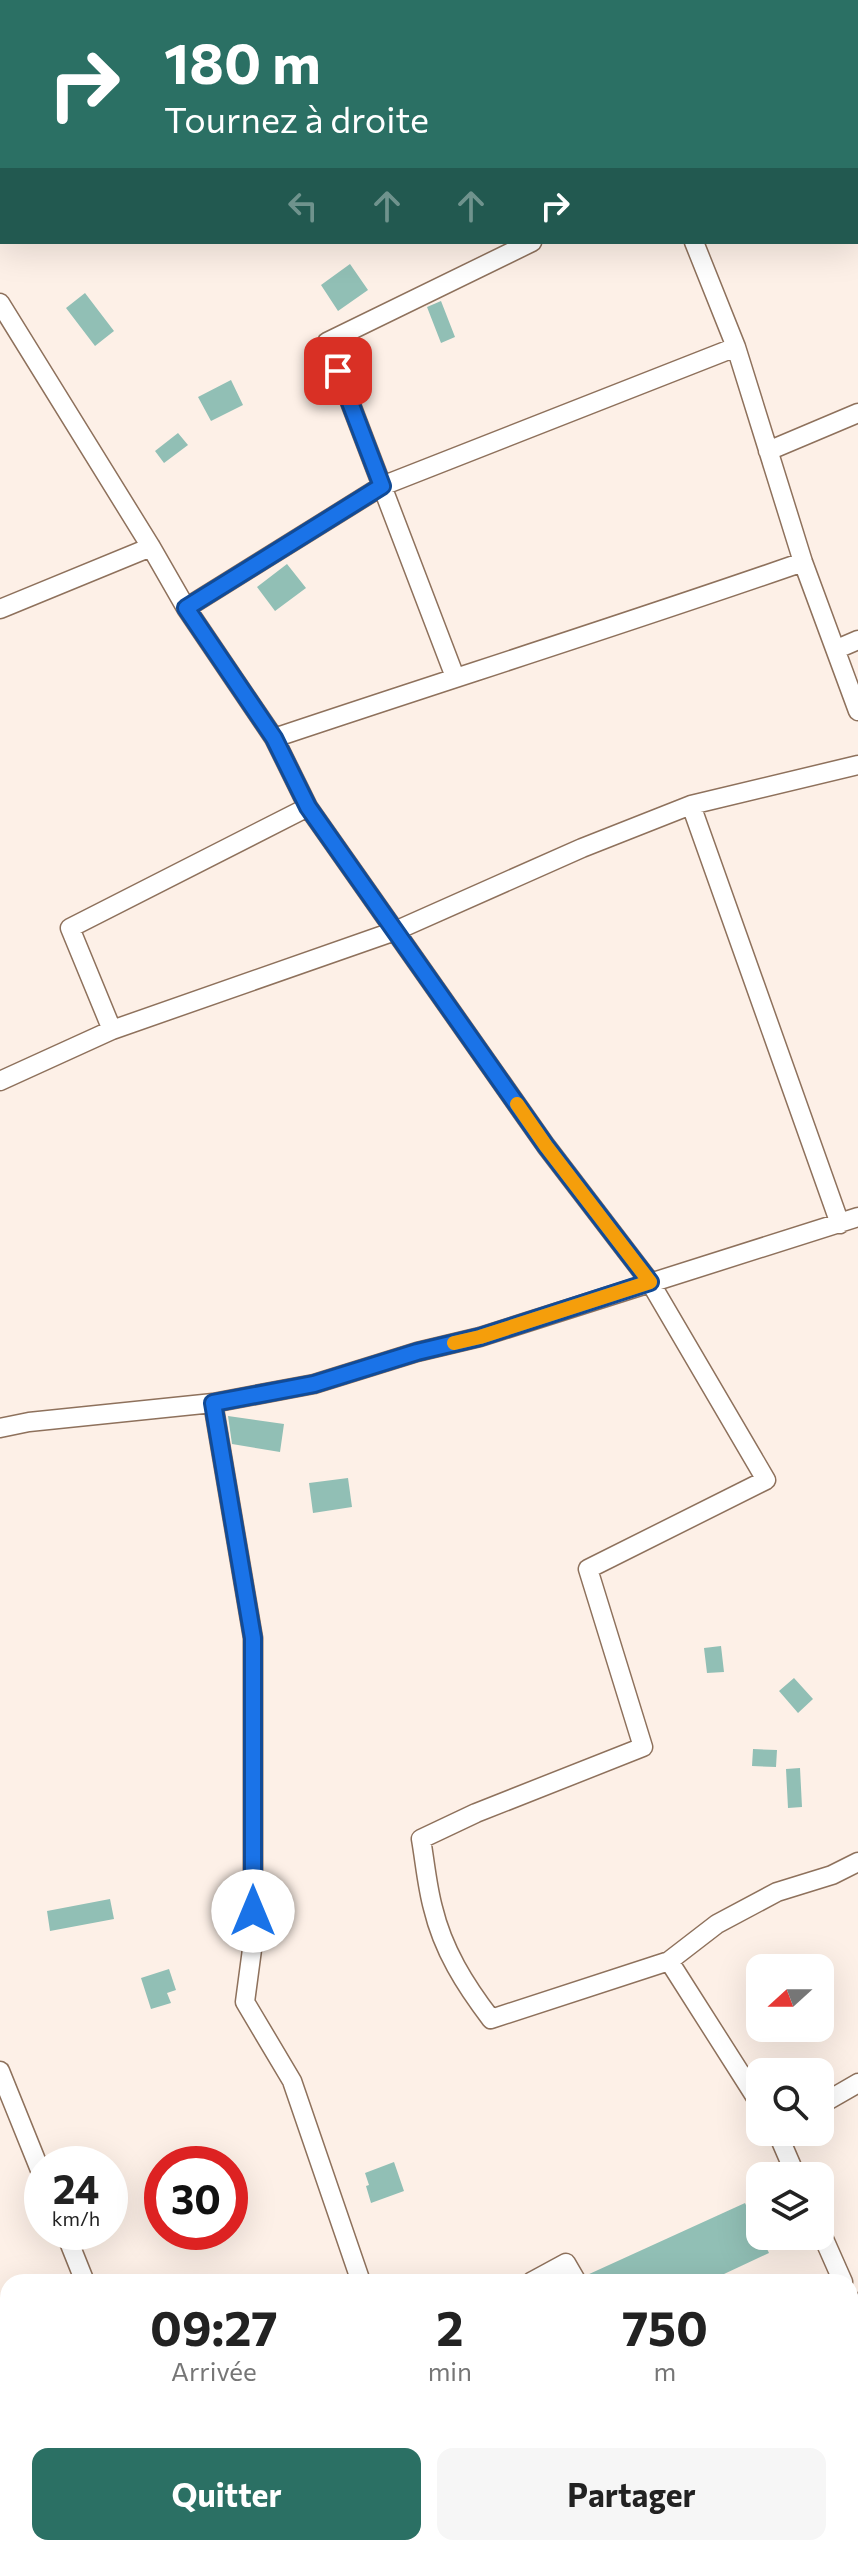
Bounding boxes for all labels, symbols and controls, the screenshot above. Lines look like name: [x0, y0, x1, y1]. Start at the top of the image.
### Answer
text: 180 m: [164, 27, 321, 96]
icon: right: [32, 32, 136, 136]
text: Tournez à droite: [164, 96, 429, 140]
icon: left: [281, 184, 325, 228]
icon: ahead: [365, 184, 409, 228]
icon: ahead: [449, 184, 493, 228]
icon: right: [533, 184, 577, 228]
pin: [304, 337, 372, 405]
icon: arrive: [316, 349, 360, 393]
position arrow: [211, 1869, 295, 1953]
north arrow: [746, 1954, 834, 2042]
map controls: [746, 1954, 834, 2250]
button: search: [746, 2058, 834, 2146]
speed limit sign: 30: [144, 2146, 248, 2250]
button: layers: [746, 2162, 834, 2250]
text: 24: [53, 2163, 99, 2212]
text: km/h: [52, 2206, 100, 2230]
text: 09:27: [150, 2297, 278, 2356]
text: 2: [436, 2297, 463, 2356]
text: 750: [622, 2297, 708, 2356]
text: Arrivée: [171, 2355, 257, 2386]
text: min: [428, 2355, 472, 2386]
text: m: [654, 2355, 676, 2386]
button: Quitter: [32, 2448, 421, 2540]
button: Partager: [437, 2448, 826, 2540]

